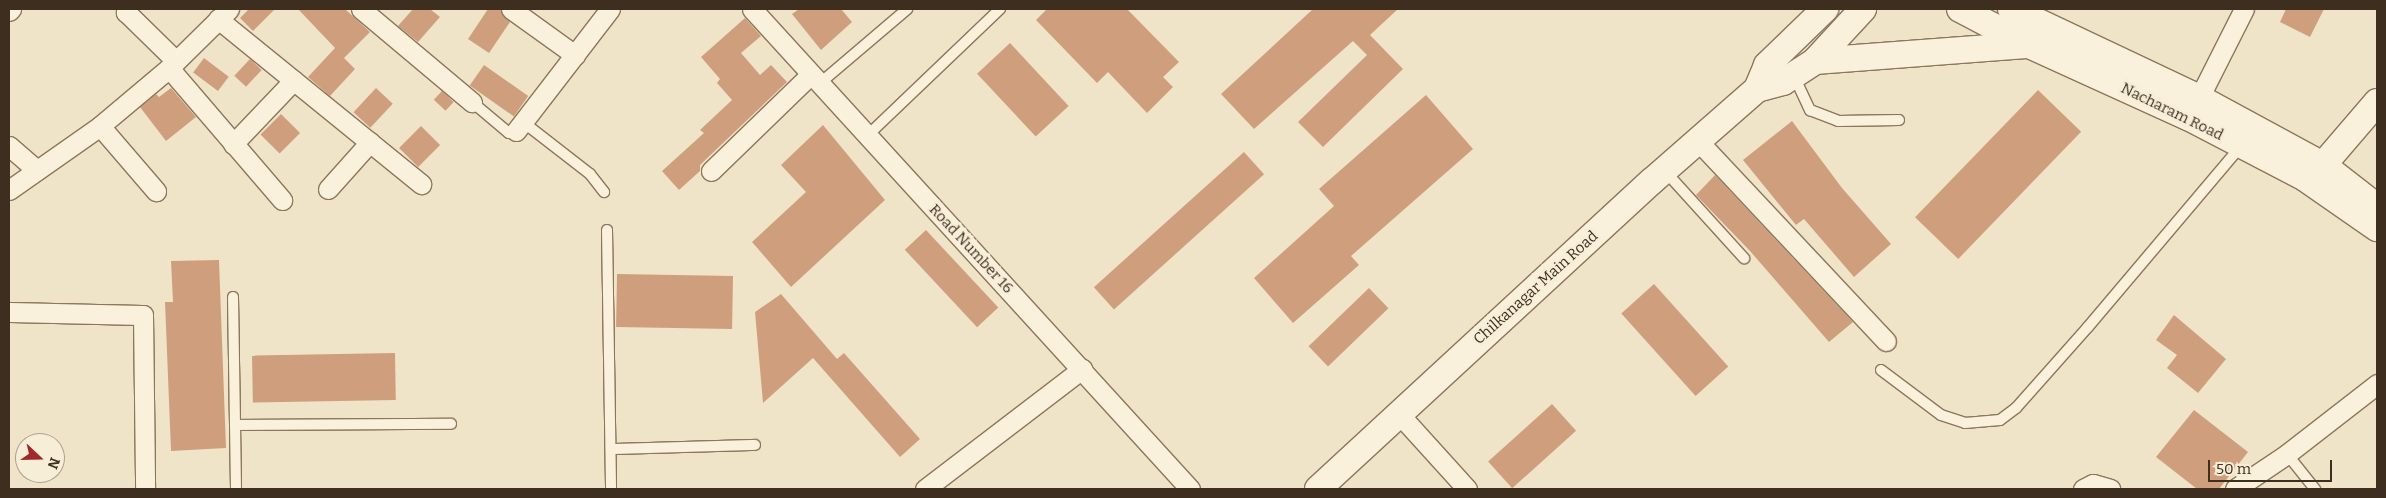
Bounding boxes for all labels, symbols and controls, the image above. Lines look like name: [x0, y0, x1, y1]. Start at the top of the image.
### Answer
street label: Nacharam Road: [2118, 79, 2226, 145]
street label: Road Number 16: [925, 201, 1017, 297]
street label: Chilkanagar Main Road: [1470, 227, 1602, 349]
north arrow: [15, 433, 65, 483]
scale bar: [2211, 450, 2335, 482]
text: N: [44, 455, 63, 471]
text: 50 m: [2216, 460, 2251, 478]

